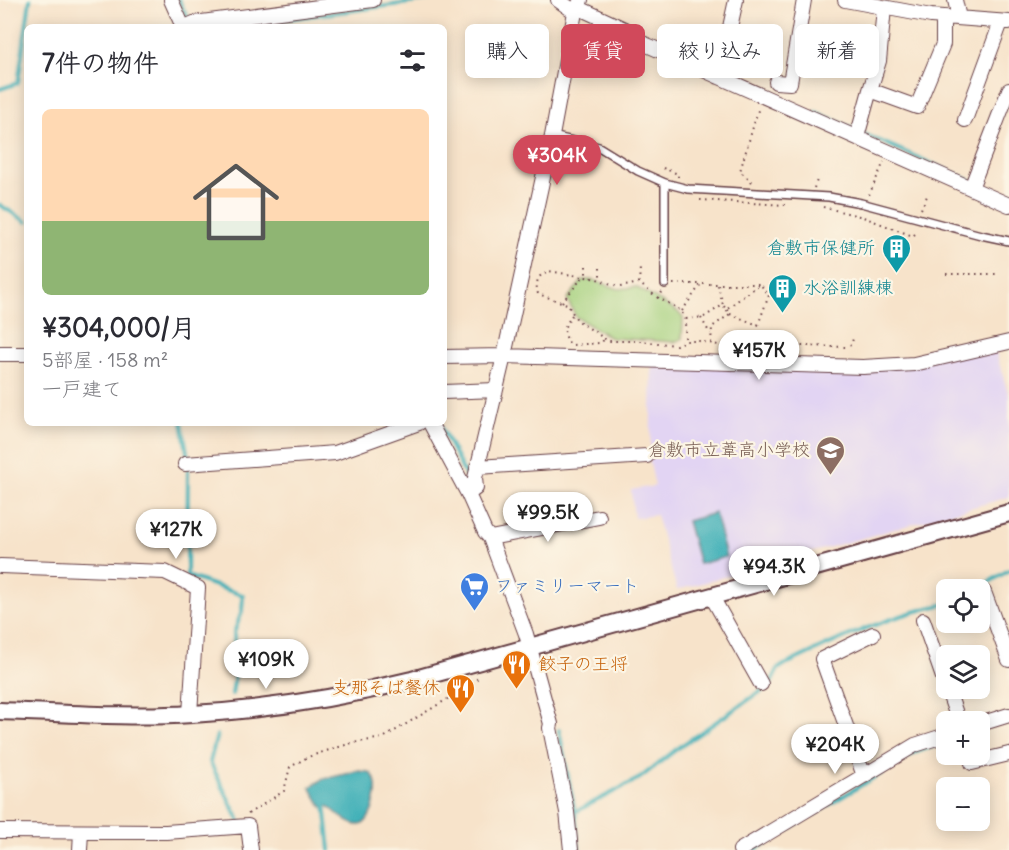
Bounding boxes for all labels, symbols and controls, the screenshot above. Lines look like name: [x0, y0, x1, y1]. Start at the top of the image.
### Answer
chip: 購入: [465, 24, 549, 78]
chip: 賃貸: [561, 24, 645, 78]
chip: 絞り込み: [657, 24, 783, 78]
chip: 新着: [795, 24, 879, 78]
icon: filters: [396, 44, 429, 77]
text: 7件の物件: [42, 46, 159, 79]
pin: ¥304K: [515, 135, 599, 186]
text: ¥304K: [527, 142, 587, 167]
icon: home: [182, 148, 290, 256]
building icon: 倉敷市保健所: [880, 232, 912, 274]
place label: 倉敷市保健所: [767, 236, 875, 259]
building icon: 水浴訓練棟: [766, 272, 798, 314]
place label: 水浴訓練棟: [803, 276, 893, 299]
text: ¥304,000/月: [42, 311, 196, 344]
pin: ¥157K: [717, 330, 801, 381]
text: ¥157K: [732, 337, 786, 362]
text: 5部屋 · 158 m²: [42, 347, 168, 372]
text: 一戸建て: [42, 376, 122, 401]
school or university icon: 倉敷市立葦高小学校: [815, 434, 847, 476]
place label: 倉敷市立葦高小学校: [648, 438, 810, 461]
pin: ¥99.5K: [499, 492, 597, 543]
text: ¥99.5K: [517, 499, 579, 524]
pin: ¥127K: [134, 509, 218, 560]
text: ¥127K: [150, 516, 202, 541]
pin: ¥94.3K: [725, 546, 823, 597]
text: ¥94.3K: [743, 553, 805, 578]
supermarket icon: ファミリーマート: [458, 570, 490, 612]
place label: ファミリーマート: [495, 574, 639, 597]
map controls: [936, 579, 990, 831]
button: locate: [936, 579, 990, 633]
pin: ¥109K: [224, 639, 308, 690]
button: layers: [936, 645, 990, 699]
text: ¥109K: [238, 646, 294, 671]
restaurant icon: 餃子の王将: [501, 648, 533, 690]
place label: 餃子の王将: [538, 652, 628, 675]
restaurant icon: 支那そば餐休: [445, 672, 477, 714]
place label: 支那そば餐休: [332, 676, 440, 699]
button: +: [936, 711, 990, 765]
pin: ¥204K: [793, 724, 877, 775]
text: ¥204K: [805, 731, 865, 756]
button: −: [936, 777, 990, 831]

